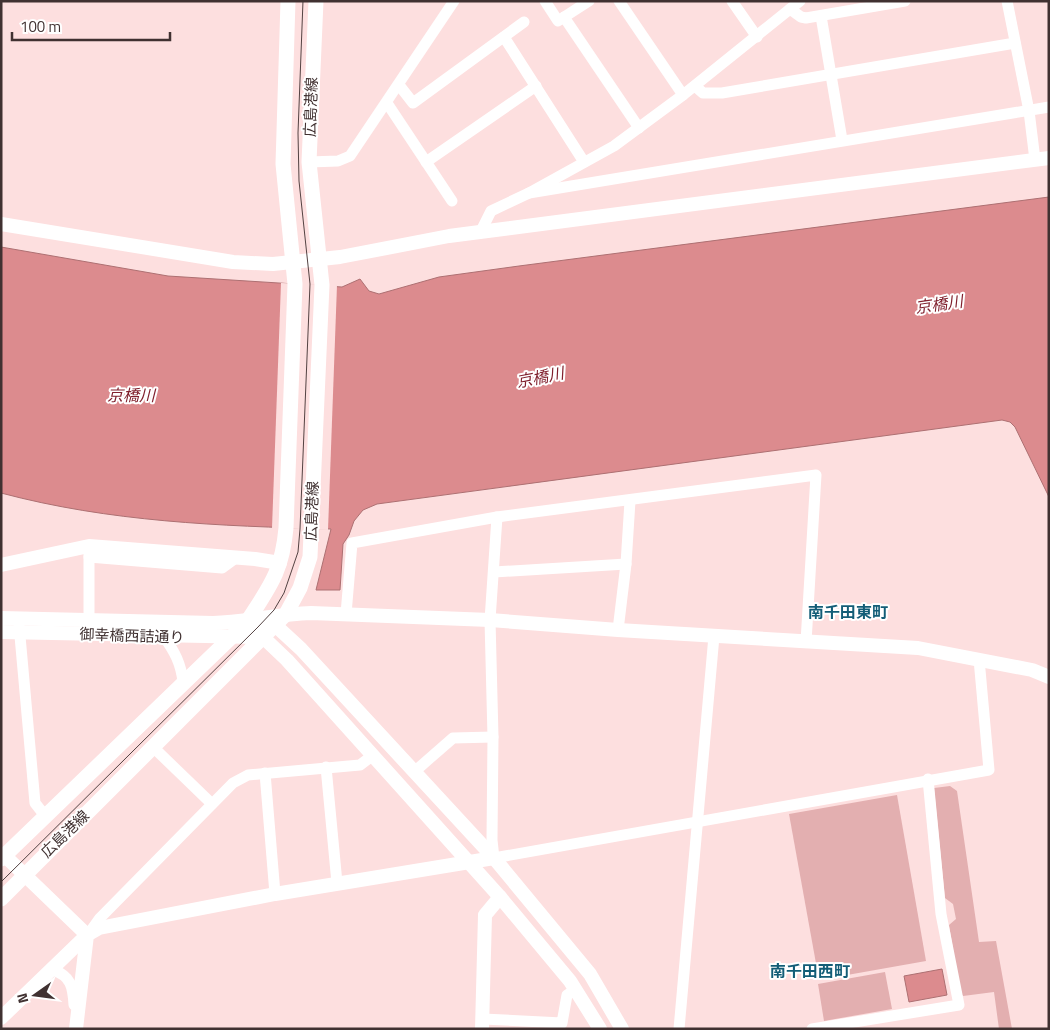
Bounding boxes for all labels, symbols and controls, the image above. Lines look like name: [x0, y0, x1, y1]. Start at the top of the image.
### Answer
scale bar: [12, 10, 170, 42]
text: 100 m: [20, 15, 61, 38]
street label: 広島港線: [298, 77, 323, 137]
water label: 京橋川: [914, 288, 966, 319]
water label: 京橋川: [514, 360, 568, 393]
water label: 京橋川: [107, 383, 157, 407]
street label: 広島港線: [299, 481, 324, 541]
district label: 南千田東町: [808, 600, 888, 624]
street label: 御幸橋西詰通り: [79, 622, 185, 649]
street label: 広島港線: [35, 805, 94, 863]
district label: 南千田西町: [770, 959, 850, 983]
north arrow: [10, 970, 60, 1020]
text: N: [11, 991, 33, 1006]

